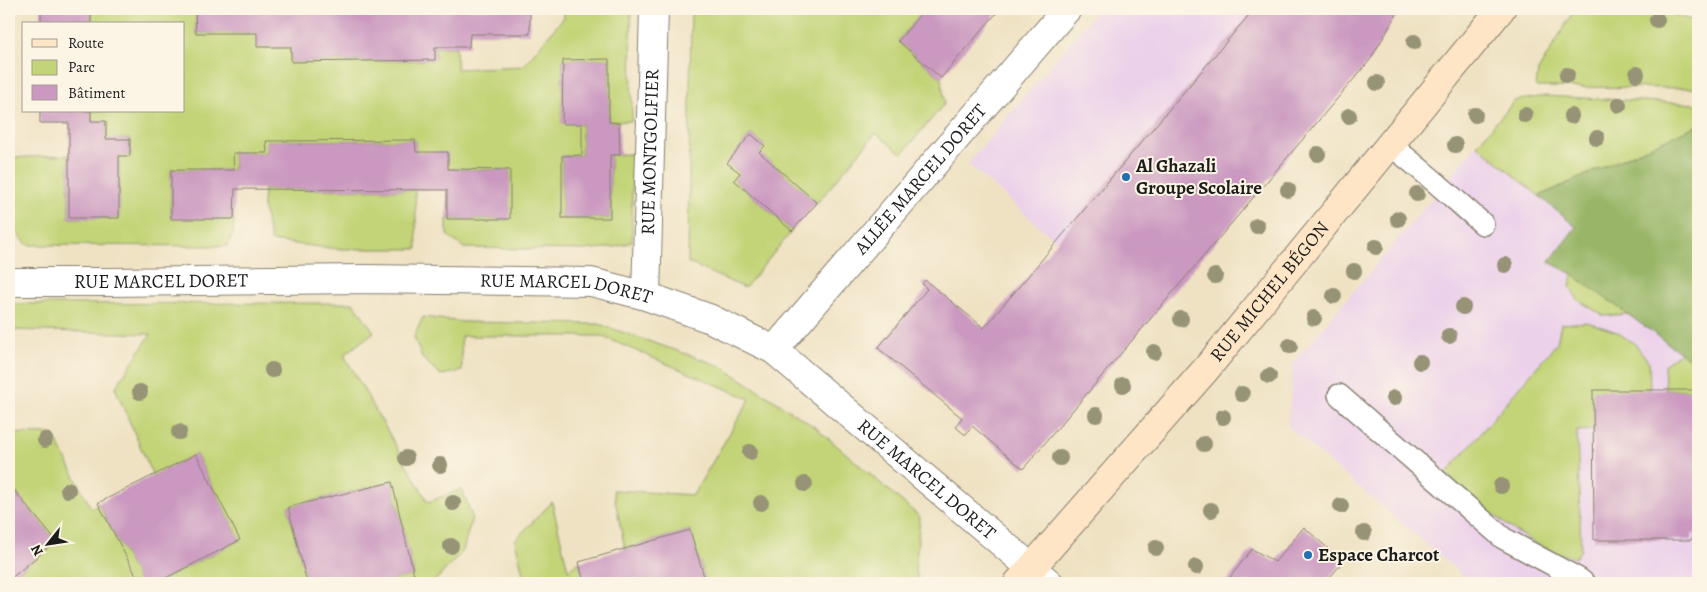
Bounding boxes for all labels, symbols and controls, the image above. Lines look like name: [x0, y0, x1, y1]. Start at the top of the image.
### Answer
legend: [22, 22, 185, 112]
text: Route: [68, 33, 104, 53]
text: Parc: [68, 57, 95, 77]
street label: RUE MONTGOLFIER: [635, 68, 665, 236]
text: Bâtiment: [68, 83, 126, 103]
street label: ALLÉE MARCEL DORET: [848, 98, 993, 261]
place label: Al Ghazali Groupe Scolaire: [1135, 153, 1262, 201]
marker: Al Ghazali Groupe Scolaire: [1120, 171, 1132, 183]
street label: RUE MICHEL BÉGON: [1204, 216, 1335, 367]
street label: RUE MARCEL DORET: [74, 267, 249, 295]
street label: RUE MARCEL DORET: [480, 268, 657, 311]
street label: RUE MARCEL DORET: [852, 413, 1002, 546]
north arrow: [22, 520, 72, 570]
text: N: [26, 541, 48, 559]
place label: Espace Charcot: [1318, 542, 1440, 568]
marker: Espace Charcot: [1302, 549, 1314, 561]

